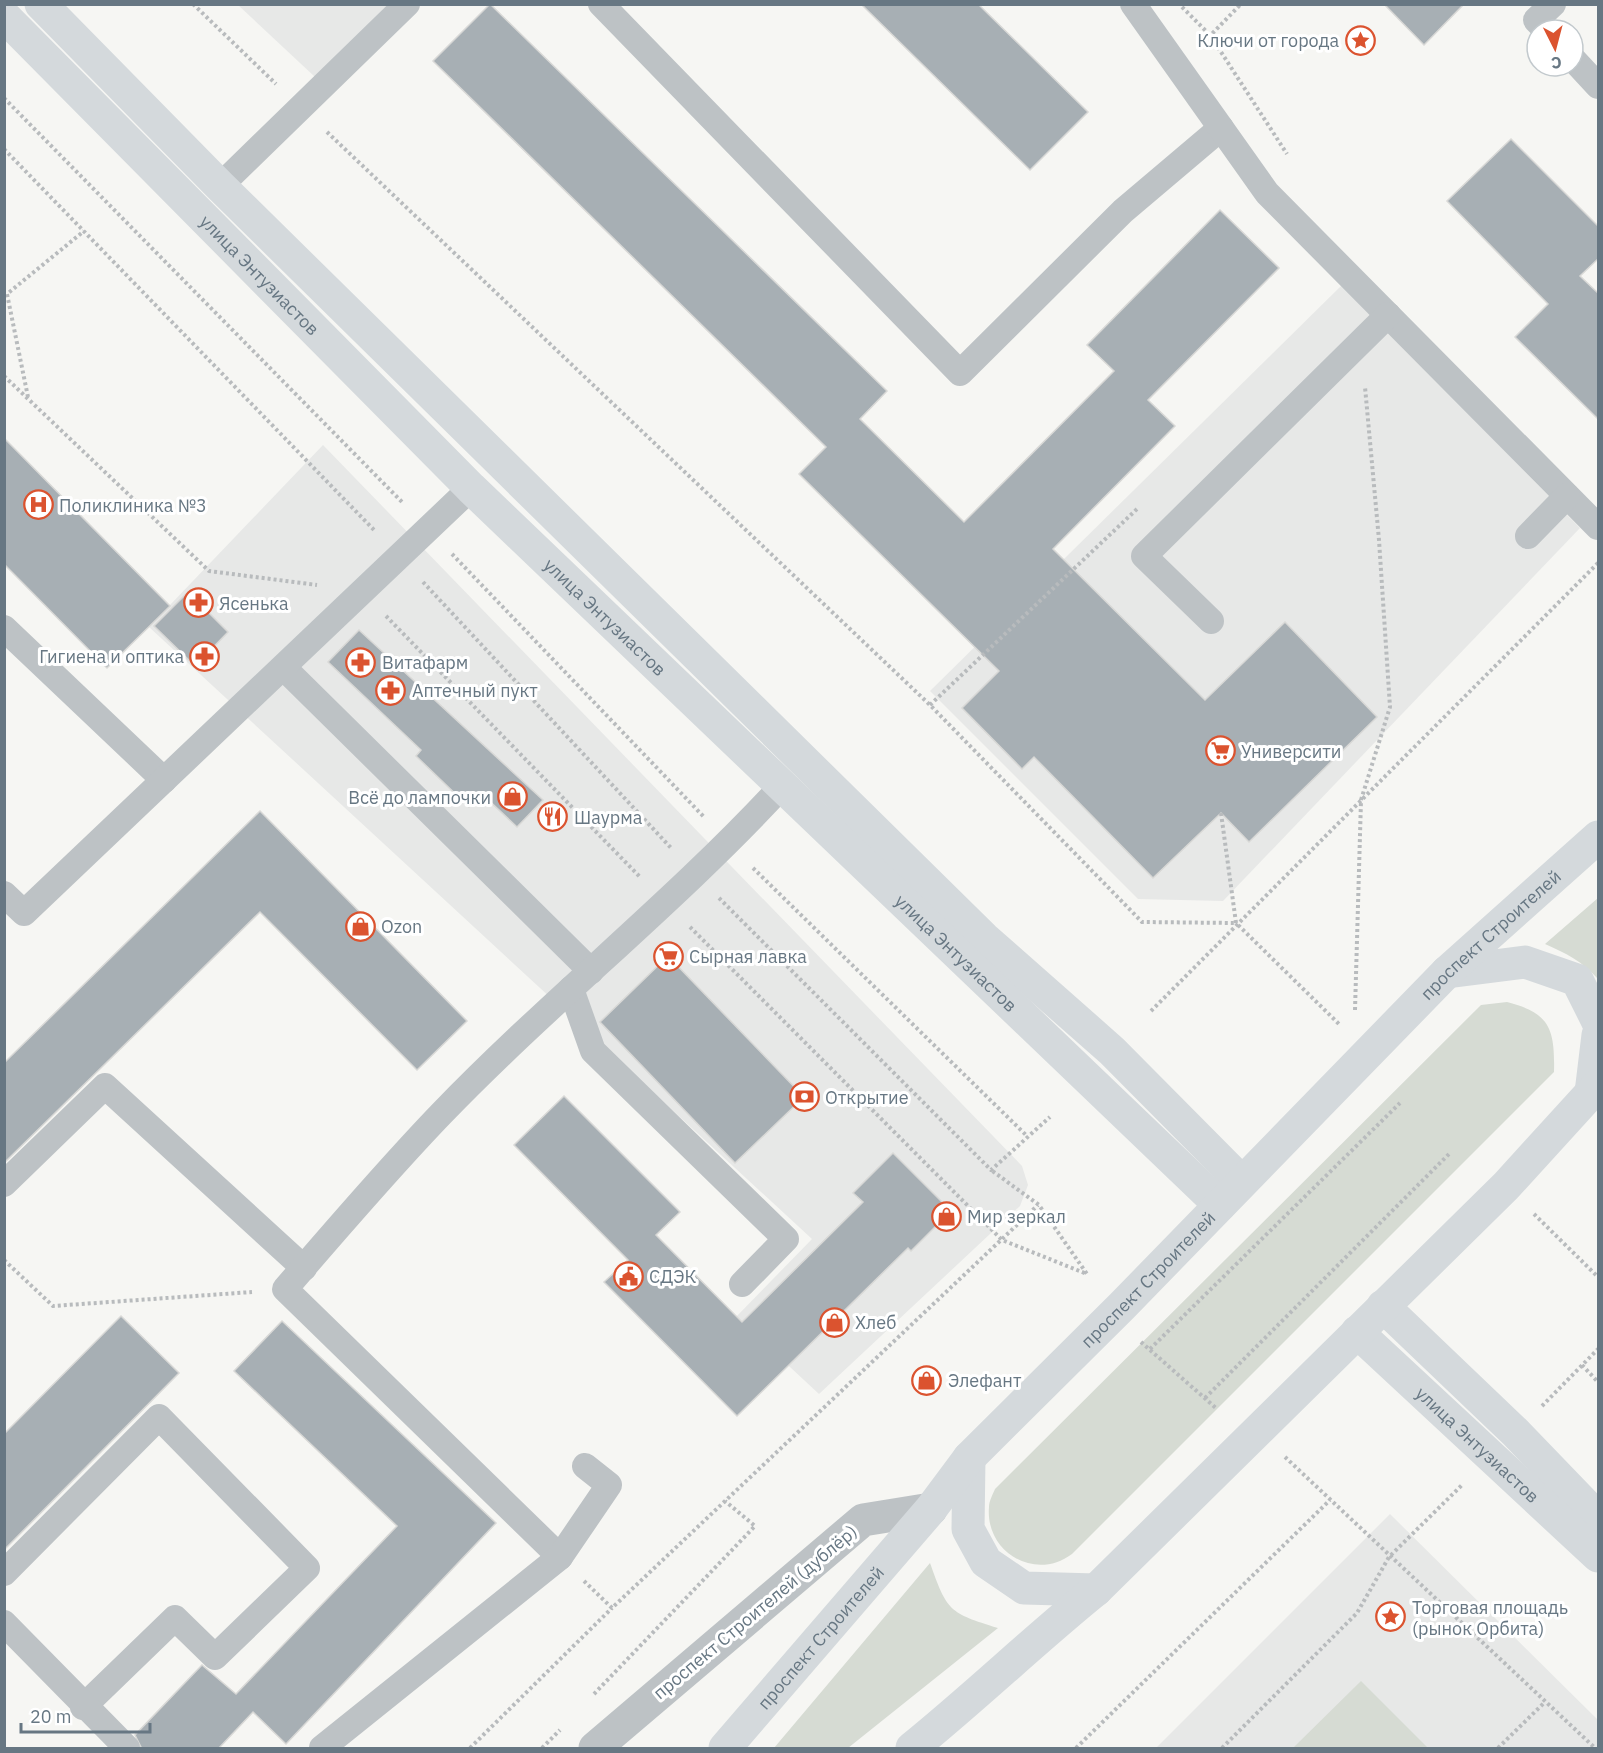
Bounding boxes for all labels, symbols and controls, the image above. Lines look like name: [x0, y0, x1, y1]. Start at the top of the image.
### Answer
north arrow: [1525, 18, 1585, 78]
place icon: Ключи от города: [1344, 24, 1376, 56]
place label: Ключи от города: [1197, 29, 1339, 52]
text: С: [1550, 52, 1563, 73]
street label: улица Энтузиастов: [195, 210, 325, 340]
hospital icon: Поликлиника №3: [22, 489, 54, 521]
place label: Поликлиника №3: [59, 494, 207, 517]
street label: улица Энтузиастов: [539, 553, 671, 680]
pharmacy icon: Ясенька: [182, 587, 214, 619]
place label: Ясенька: [219, 592, 289, 615]
pharmacy icon: Гигиена и оптика: [189, 640, 221, 672]
place label: Гигиена и оптика: [39, 645, 184, 668]
pharmacy icon: Витафарм: [345, 646, 377, 678]
place label: Витафарм: [382, 651, 468, 674]
pharmacy icon: Аптечный пукт: [375, 674, 407, 706]
place label: Аптечный пукт: [412, 679, 538, 702]
supermarket icon: Университи: [1204, 735, 1236, 767]
place label: Университи: [1241, 740, 1341, 763]
shop icon: Всё до лампочки: [496, 781, 528, 813]
place label: Всё до лампочки: [348, 786, 491, 809]
restaurant icon: Шаурма: [537, 801, 569, 833]
place label: Шаурма: [574, 806, 643, 829]
street label: проспект Строителей: [1415, 865, 1565, 1004]
street label: улица Энтузиастов: [890, 889, 1022, 1017]
shop icon: Ozon: [344, 910, 376, 942]
place label: Ozon: [381, 915, 422, 938]
supermarket icon: Сырная лавка: [652, 940, 684, 972]
place label: Сырная лавка: [689, 945, 807, 968]
bank icon: Открытие: [788, 1081, 820, 1113]
place label: Открытие: [825, 1086, 909, 1109]
shop icon: Мир зеркал: [930, 1200, 962, 1232]
place label: Мир зеркал: [967, 1205, 1066, 1228]
street label: проспект Строителей: [1076, 1206, 1220, 1352]
public building icon: СДЭК: [612, 1260, 644, 1292]
place label: СДЭК: [649, 1265, 697, 1288]
shop icon: Хлеб: [818, 1306, 850, 1338]
place label: Хлеб: [855, 1311, 896, 1334]
shop icon: Элефант: [911, 1364, 943, 1396]
place label: Элефант: [948, 1369, 1022, 1392]
street label: улица Энтузиастов: [1411, 1381, 1544, 1507]
street label: проспект Строителей (дублёр): [649, 1520, 861, 1704]
street label: проспект Строителей: [752, 1562, 888, 1714]
place label: Торговая площадь (рынок Орбита): [1412, 1596, 1568, 1640]
place icon: Торговая площадь (рынок Орбита): [1375, 1601, 1407, 1633]
scale bar: [21, 1696, 150, 1734]
text: 20 m: [30, 1705, 72, 1728]

